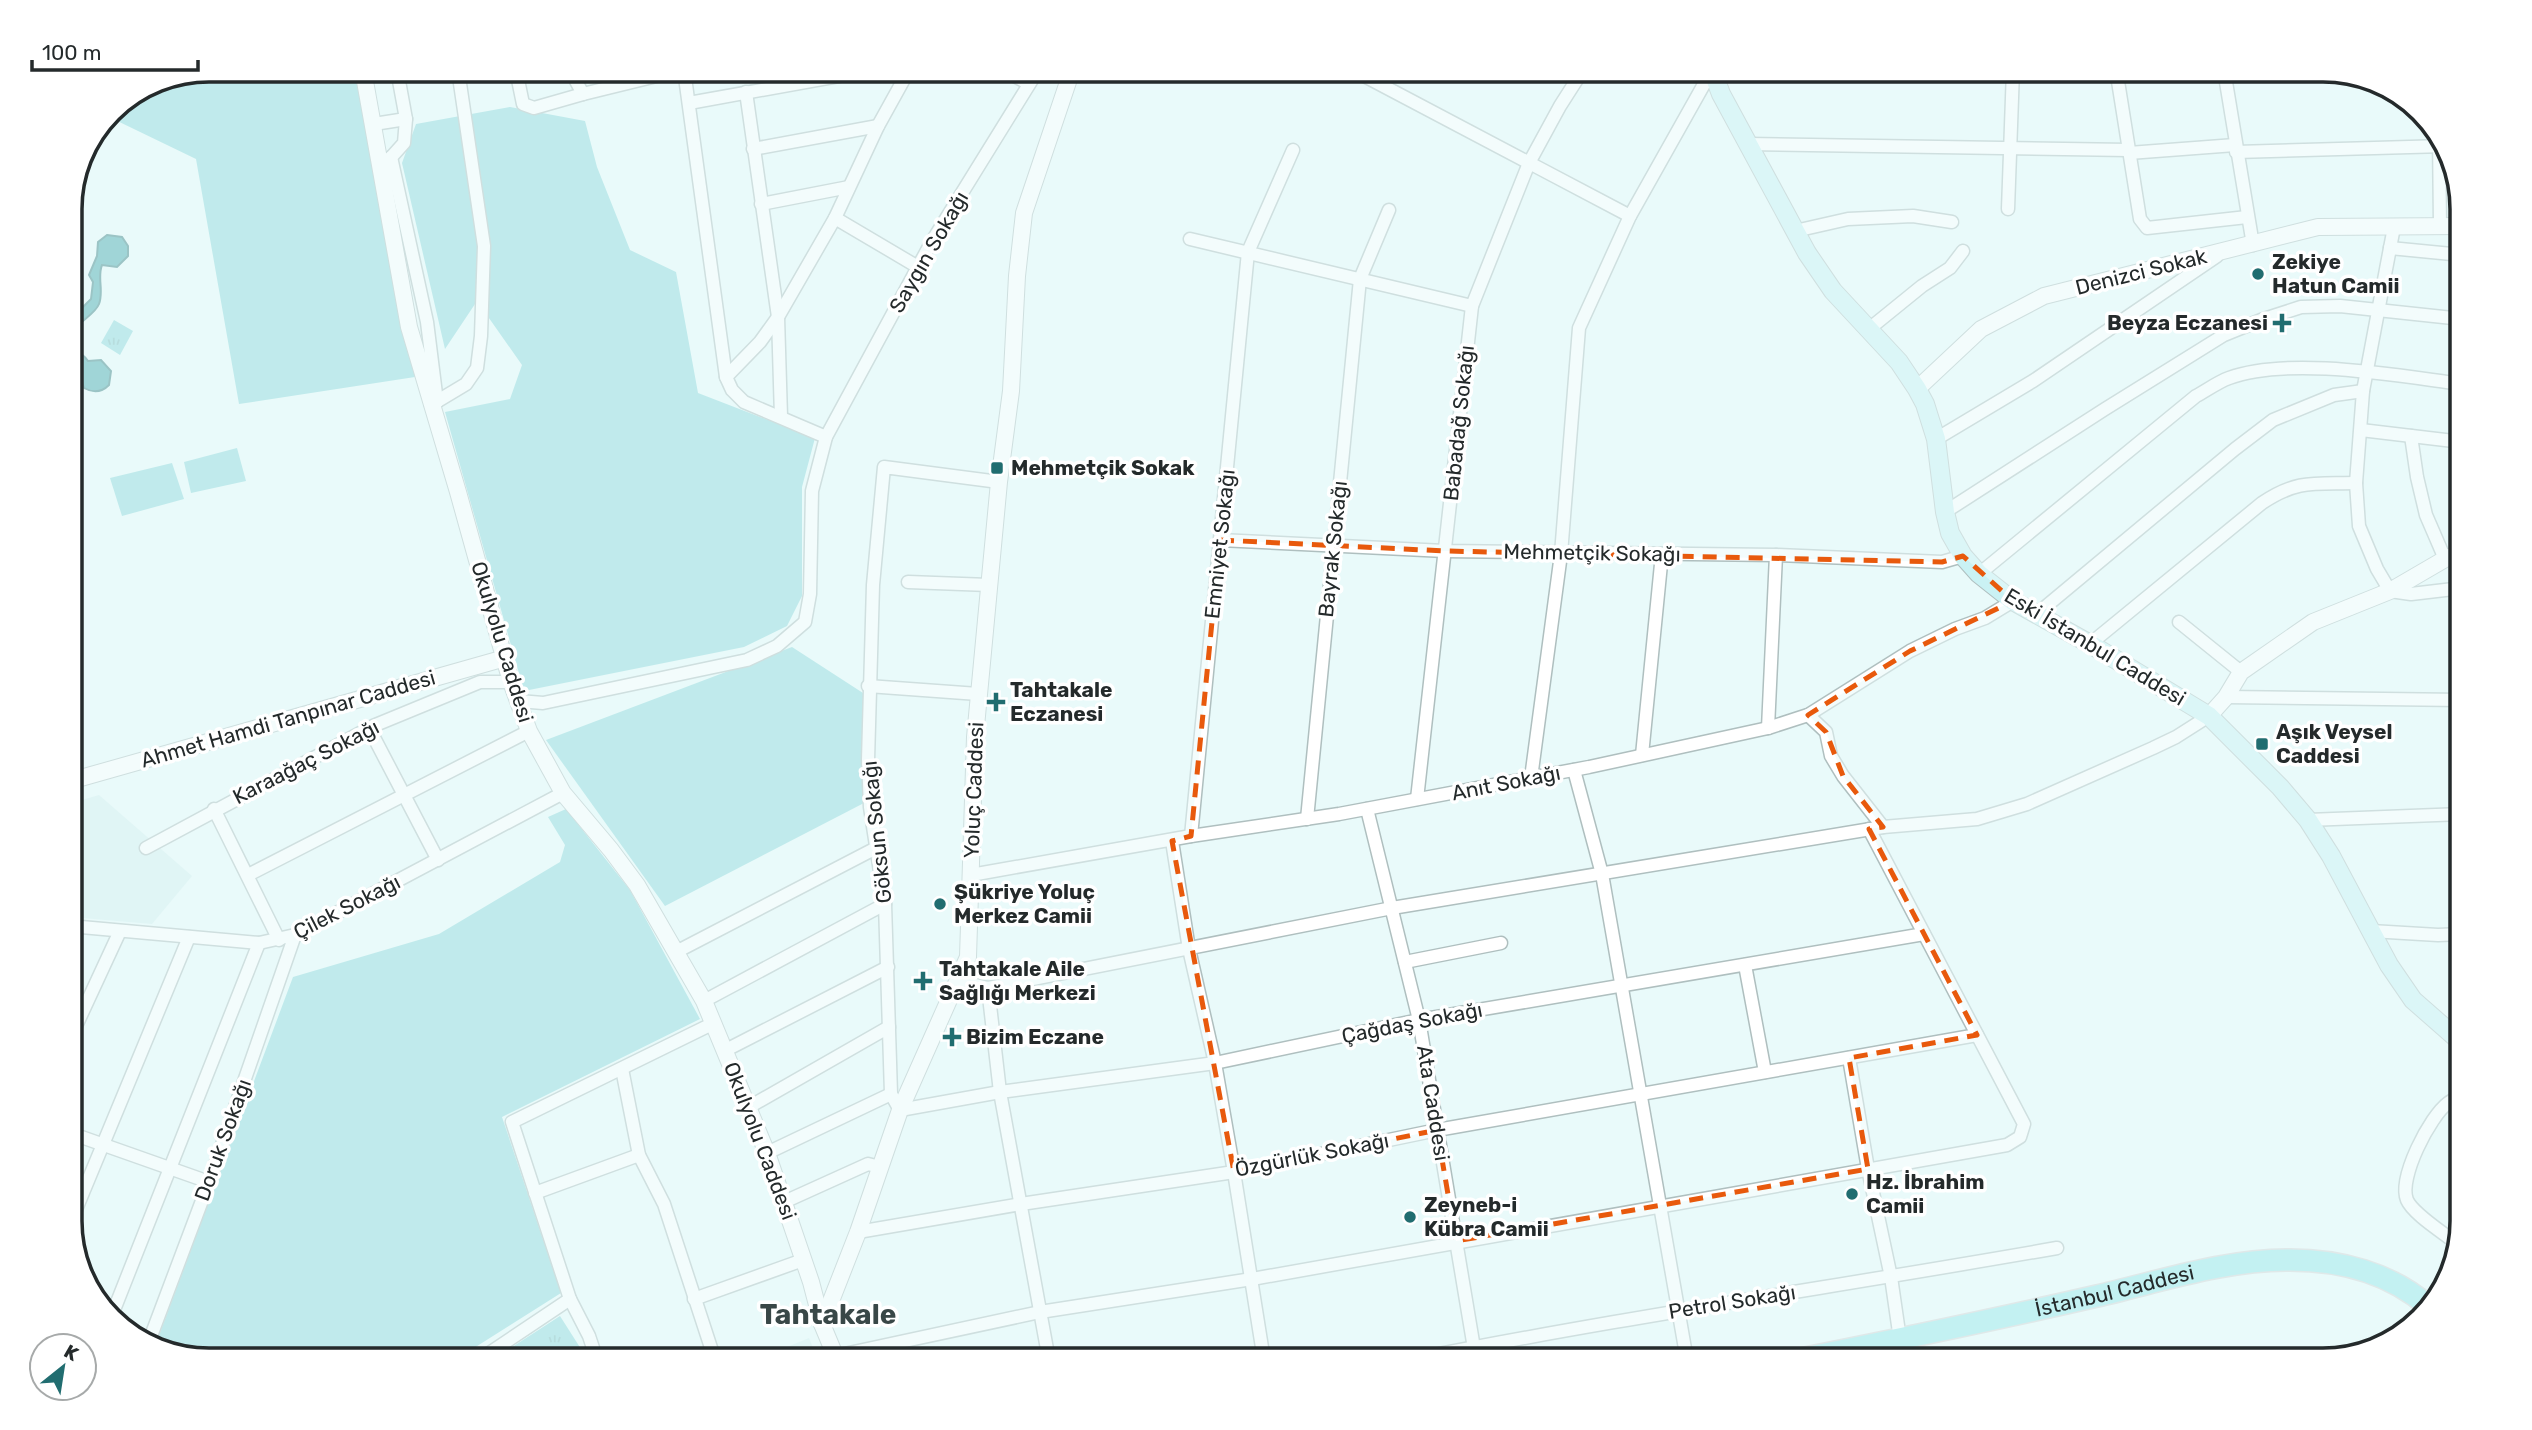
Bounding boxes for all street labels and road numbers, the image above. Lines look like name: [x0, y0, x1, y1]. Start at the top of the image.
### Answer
street label: Saygın Sokağı: [884, 187, 973, 317]
street label: Denizci Sokak: [2073, 243, 2209, 300]
street label: Babadağ Sokağı: [1438, 344, 1479, 502]
street label: Emniyet Sokağı: [1199, 468, 1240, 620]
street label: Bayrak Sokağı: [1313, 479, 1352, 618]
street label: Mehmetçik Sokağı: [1503, 538, 1681, 567]
street label: Okulyolu Caddesi: [466, 558, 539, 725]
street label: Eski İstanbul Caddesi: [2000, 583, 2190, 711]
street label: Ahmet Hamdi Tanpınar Caddesi: [138, 664, 438, 773]
street label: Karaağaç Sokağı: [228, 714, 383, 809]
street label: Yoluç Caddesi: [959, 721, 988, 859]
street label: Göksun Sokağı: [857, 760, 896, 905]
street label: Anıt Sokağı: [1449, 760, 1562, 805]
street label: Çilek Sokağı: [289, 869, 404, 944]
street label: Çağdaş Sokağı: [1339, 997, 1484, 1048]
street label: Ata Caddesi: [1412, 1043, 1455, 1162]
street label: Okulyolu Caddesi: [719, 1058, 802, 1223]
street label: Doruk Sokağı: [189, 1075, 256, 1204]
street label: Özgürlük Sokağı: [1233, 1127, 1391, 1182]
street label: İstanbul Caddesi: [2033, 1259, 2196, 1322]
street label: Petrol Sokağı: [1667, 1279, 1797, 1324]

